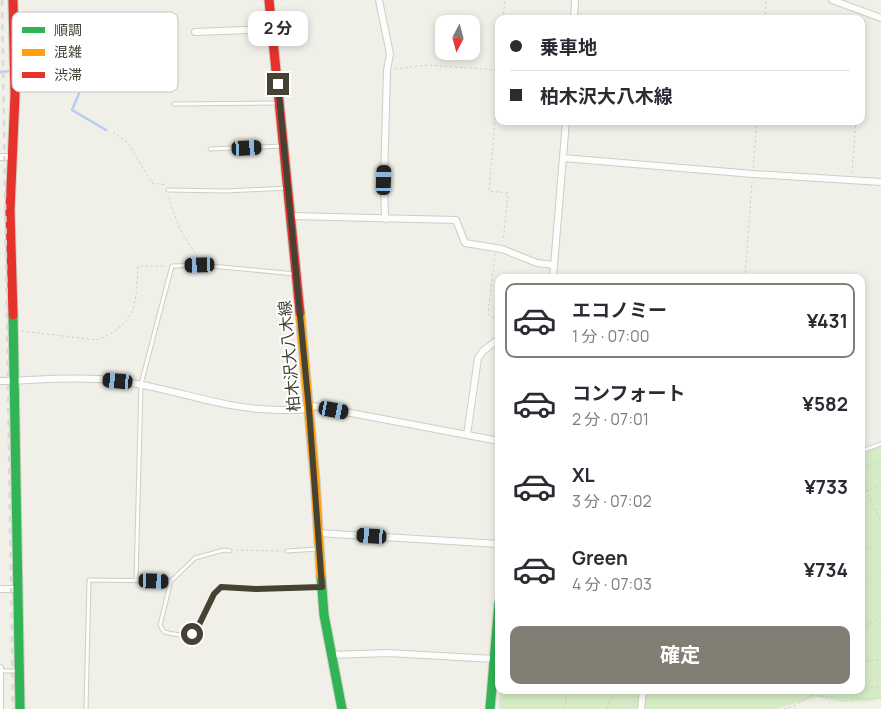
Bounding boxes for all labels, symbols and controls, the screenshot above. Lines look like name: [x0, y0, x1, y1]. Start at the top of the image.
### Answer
legend: [12, 12, 178, 92]
callout: 2 分: [248, 12, 308, 46]
north arrow: [435, 15, 480, 60]
map controls: [435, 15, 480, 60]
text: 2 分: [264, 17, 292, 39]
text: 順調: [54, 20, 82, 39]
text: 乗車地: [540, 34, 597, 60]
text: 混雑: [54, 42, 82, 61]
text: 渋滞: [54, 65, 82, 84]
route end: [267, 73, 289, 95]
text: 柏木沢大八木線: [540, 83, 673, 109]
car: [231, 140, 262, 156]
car: [375, 165, 392, 195]
car: [184, 257, 215, 273]
text: エコノミー: [572, 297, 667, 323]
icon: car: [512, 298, 557, 343]
street label: 柏木沢大八木線: [273, 299, 305, 413]
text: ¥431: [807, 308, 848, 334]
text: 1 分 · 07:00: [572, 325, 650, 347]
car: [102, 372, 133, 390]
text: コンフォート: [572, 380, 685, 406]
icon: car: [512, 381, 557, 426]
text: ¥582: [802, 391, 848, 417]
car: [317, 400, 350, 420]
text: 2 分 · 07:01: [572, 408, 649, 430]
text: XL: [572, 462, 595, 488]
icon: car: [512, 464, 557, 509]
text: ¥733: [804, 474, 848, 500]
text: 3 分 · 07:02: [572, 490, 652, 512]
car: [356, 527, 387, 545]
text: Green: [572, 545, 628, 571]
icon: car: [512, 547, 557, 592]
text: ¥734: [804, 557, 848, 583]
car: [138, 573, 169, 589]
text: 4 分 · 07:03: [572, 573, 652, 595]
route start: [181, 623, 203, 645]
button: 確定: [510, 626, 850, 684]

